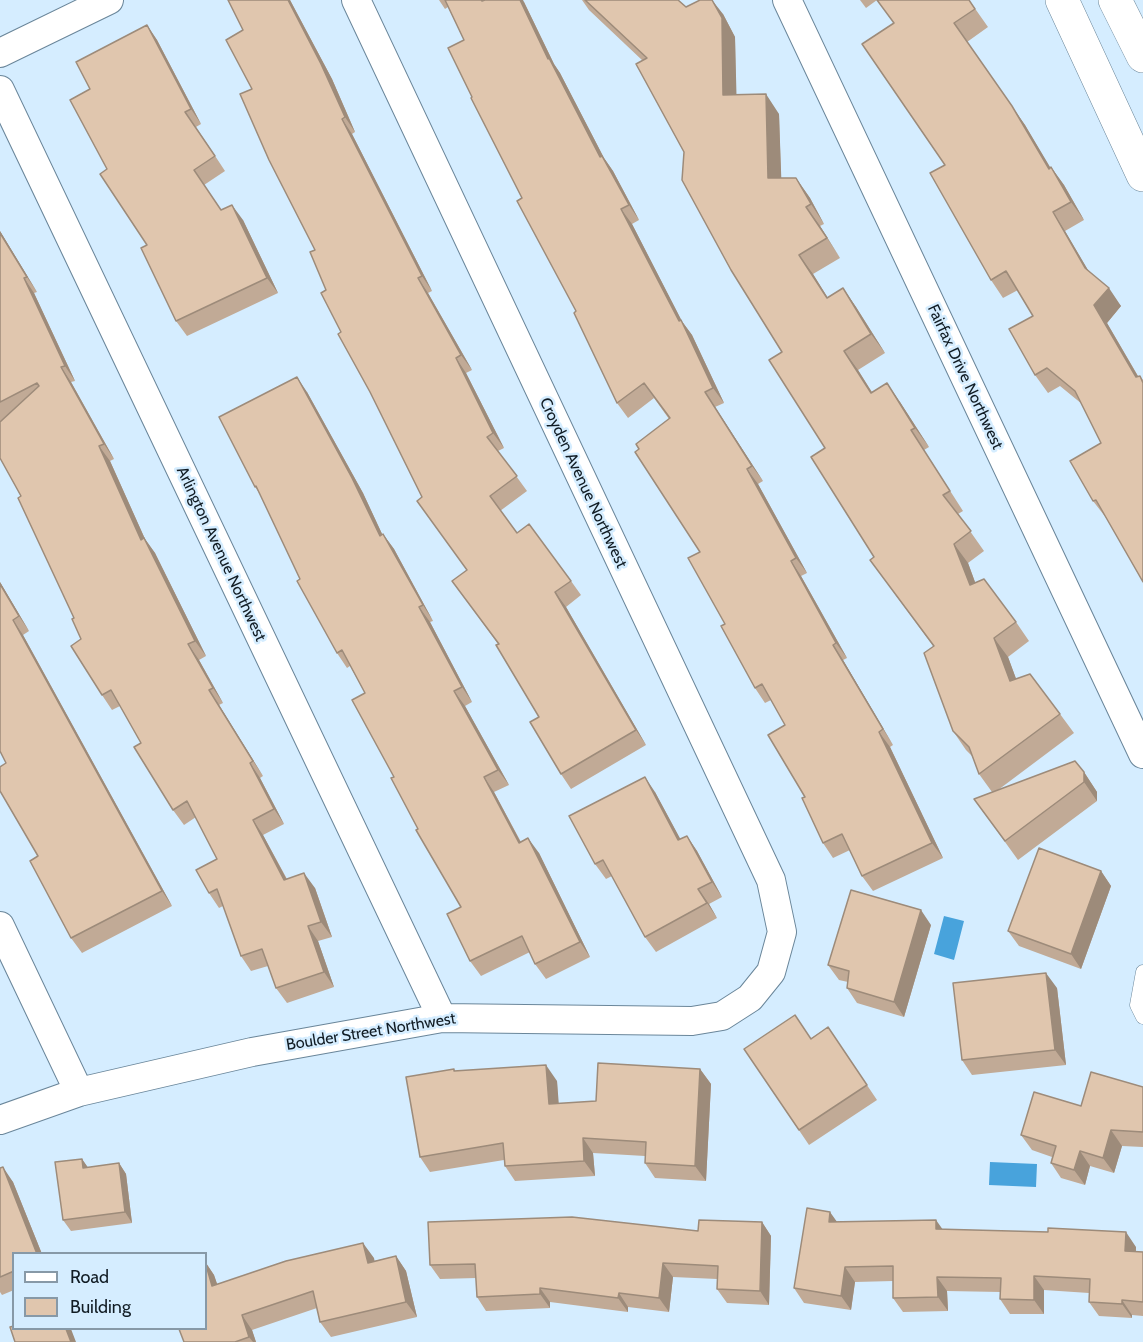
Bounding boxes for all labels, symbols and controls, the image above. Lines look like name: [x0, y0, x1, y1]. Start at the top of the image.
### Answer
street label: Fairfax Drive Northwest: [923, 301, 1007, 453]
street label: Croyden Avenue Northwest: [535, 395, 631, 571]
street label: Arlington Avenue Northwest: [172, 464, 270, 644]
street label: Boulder Street Northwest: [285, 1009, 457, 1055]
legend: [12, 1252, 207, 1330]
text: Road: [70, 1266, 109, 1288]
text: Building: [70, 1296, 131, 1318]

